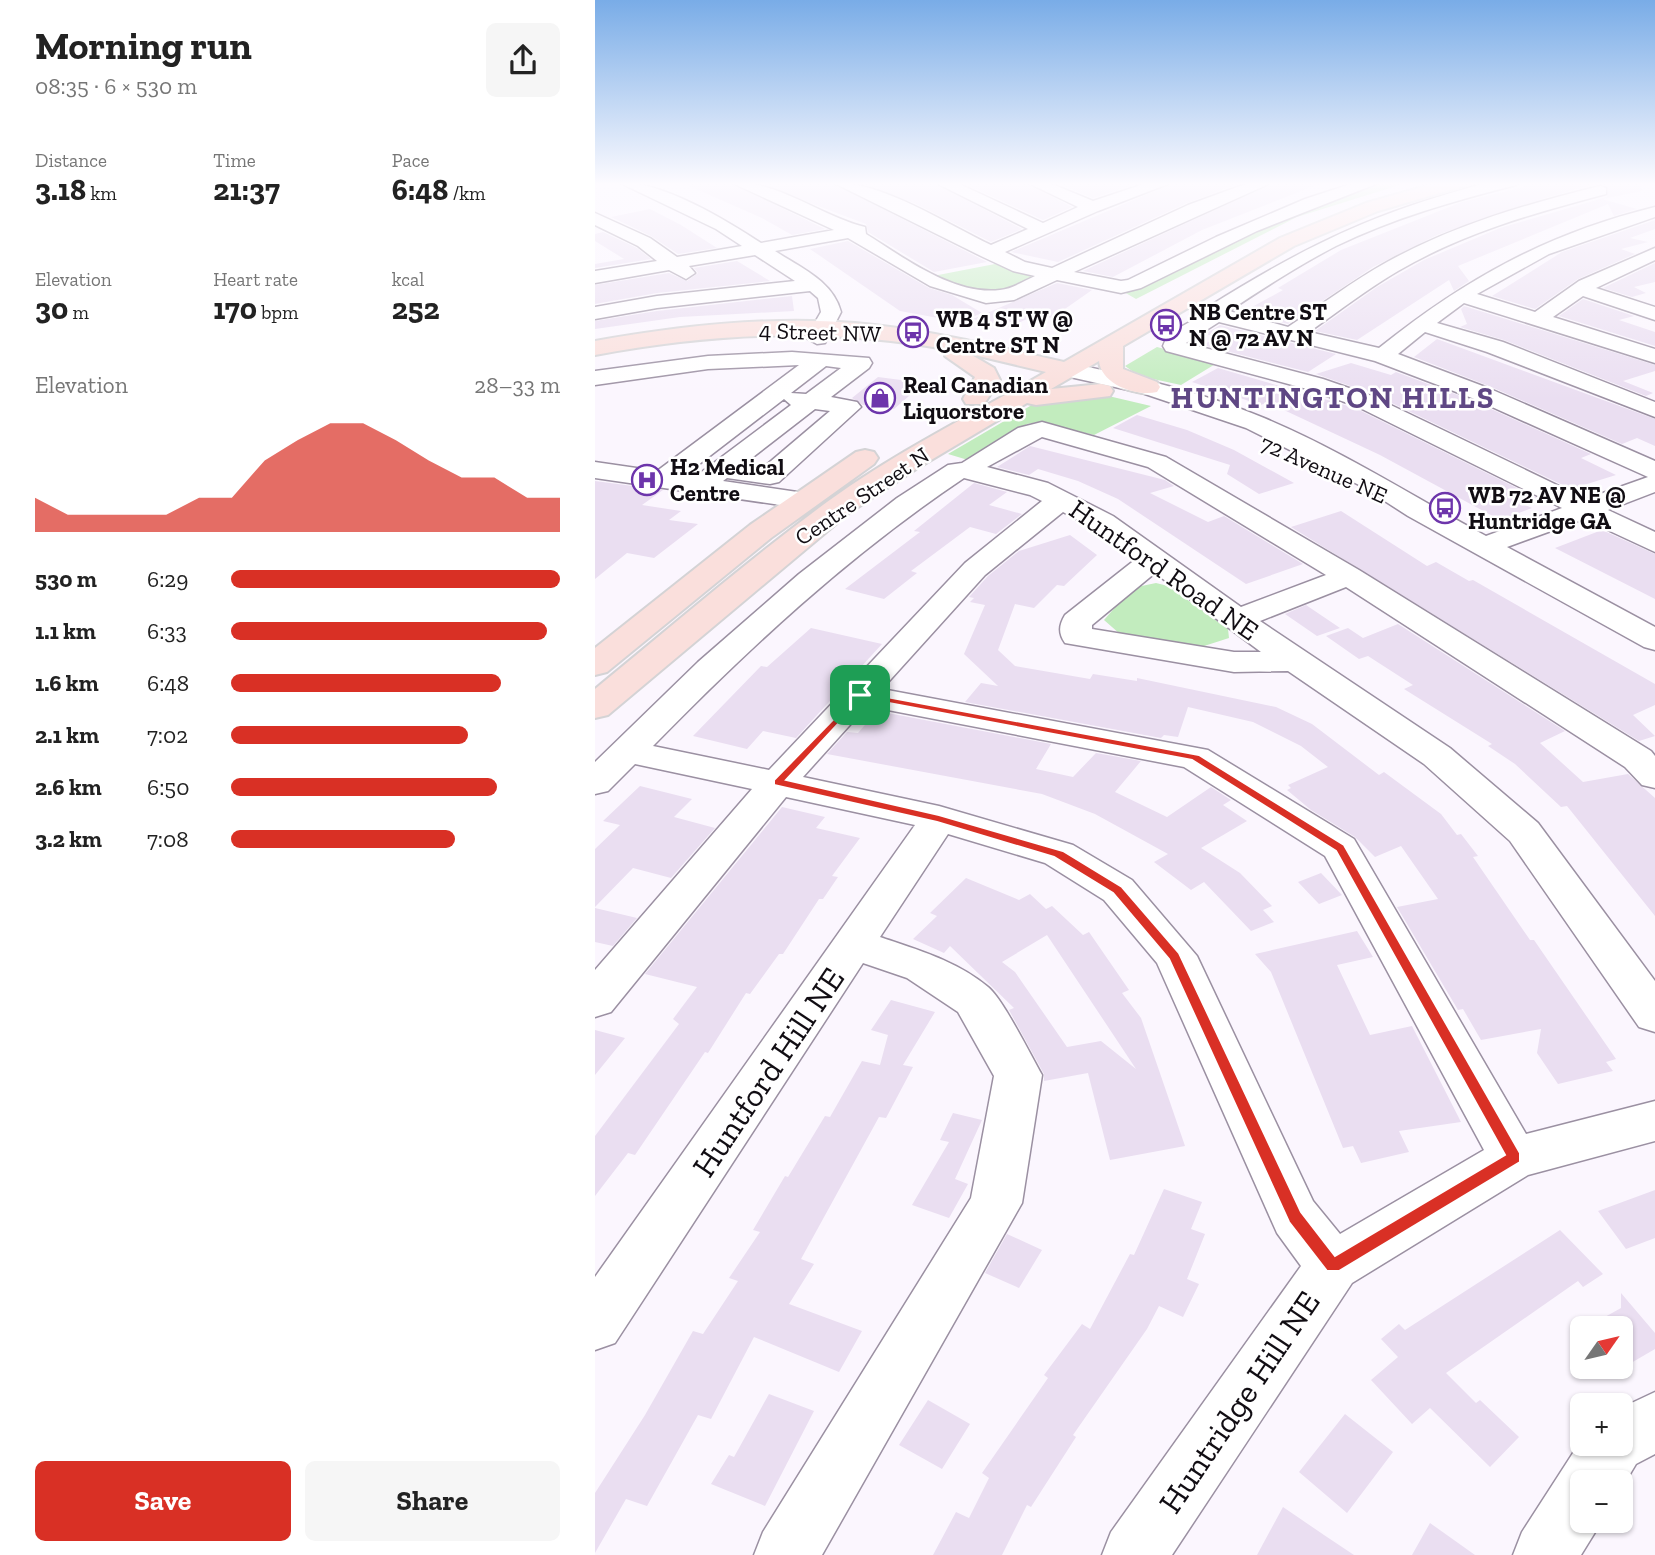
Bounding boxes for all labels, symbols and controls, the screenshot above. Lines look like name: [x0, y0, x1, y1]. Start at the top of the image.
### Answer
text: Morning run: [35, 23, 252, 69]
button: share: [486, 23, 560, 97]
text: 08:35 · 6 × 530 m: [35, 72, 197, 100]
text: Distance: [35, 149, 107, 172]
text: Time: [213, 149, 256, 172]
text: Pace: [392, 149, 429, 172]
text: 3.18: [35, 172, 86, 208]
text: 21:37: [213, 172, 280, 208]
text: 6:48: [392, 172, 448, 208]
text: km: [86, 182, 117, 205]
text: /km: [448, 182, 485, 205]
text: Elevation: [35, 268, 112, 291]
text: Heart rate: [213, 268, 298, 291]
text: kcal: [392, 268, 424, 291]
text: 30: [35, 291, 68, 327]
text: 170: [213, 291, 257, 327]
text: 252: [392, 291, 440, 327]
place label: NB Centre ST N @ 72 AV N: [1189, 298, 1327, 352]
text: m: [68, 301, 89, 324]
text: bpm: [257, 301, 298, 324]
place label: WB 4 ST W @ Centre ST N: [936, 305, 1073, 359]
bus stop icon: NB Centre ST N @ 72 AV N: [1149, 308, 1183, 342]
bus stop icon: WB 4 ST W @ Centre ST N: [896, 315, 930, 349]
street label: 4 Street NW: [759, 316, 882, 348]
text: Elevation: [35, 371, 128, 399]
text: 28–33 m: [474, 371, 560, 399]
place label: Real Canadian Liquorstore: [903, 371, 1048, 425]
district label: HUNTINGTON HILLS: [1171, 380, 1495, 416]
shop icon: Real Canadian Liquorstore: [863, 381, 897, 415]
street label: 72 Avenue NE: [1256, 429, 1392, 509]
street label: Centre Street N: [790, 441, 934, 551]
place label: H2 Medical Centre: [670, 453, 785, 507]
hospital icon: H2 Medical Centre: [630, 463, 664, 497]
place label: WB 72 AV NE @ Huntridge GA: [1468, 481, 1626, 535]
bus stop icon: WB 72 AV NE @ Huntridge GA: [1428, 491, 1462, 525]
street label: Huntford Road NE: [1063, 493, 1265, 647]
text: 530 m: [35, 565, 97, 593]
text: 6:29: [147, 565, 188, 593]
text: 1.1 km: [35, 617, 96, 645]
text: 6:33: [147, 617, 187, 645]
pin: [830, 665, 890, 725]
text: 1.6 km: [35, 669, 99, 697]
text: 6:48: [147, 669, 189, 697]
icon: arrive: [841, 676, 879, 714]
text: 2.1 km: [35, 721, 99, 749]
text: 7:02: [147, 721, 188, 749]
text: 2.6 km: [35, 773, 102, 801]
text: 6:50: [147, 773, 189, 801]
text: 3.2 km: [35, 825, 102, 853]
text: 7:08: [147, 825, 189, 853]
street label: Huntford Hill NE: [684, 960, 852, 1184]
street label: Huntridge Hill NE: [1150, 1284, 1328, 1520]
north arrow: [1570, 1316, 1633, 1379]
map controls: [1570, 1316, 1633, 1533]
button: +: [1570, 1393, 1633, 1456]
button: Save: [35, 1461, 291, 1541]
button: Share: [305, 1461, 560, 1541]
button: −: [1570, 1470, 1633, 1533]

